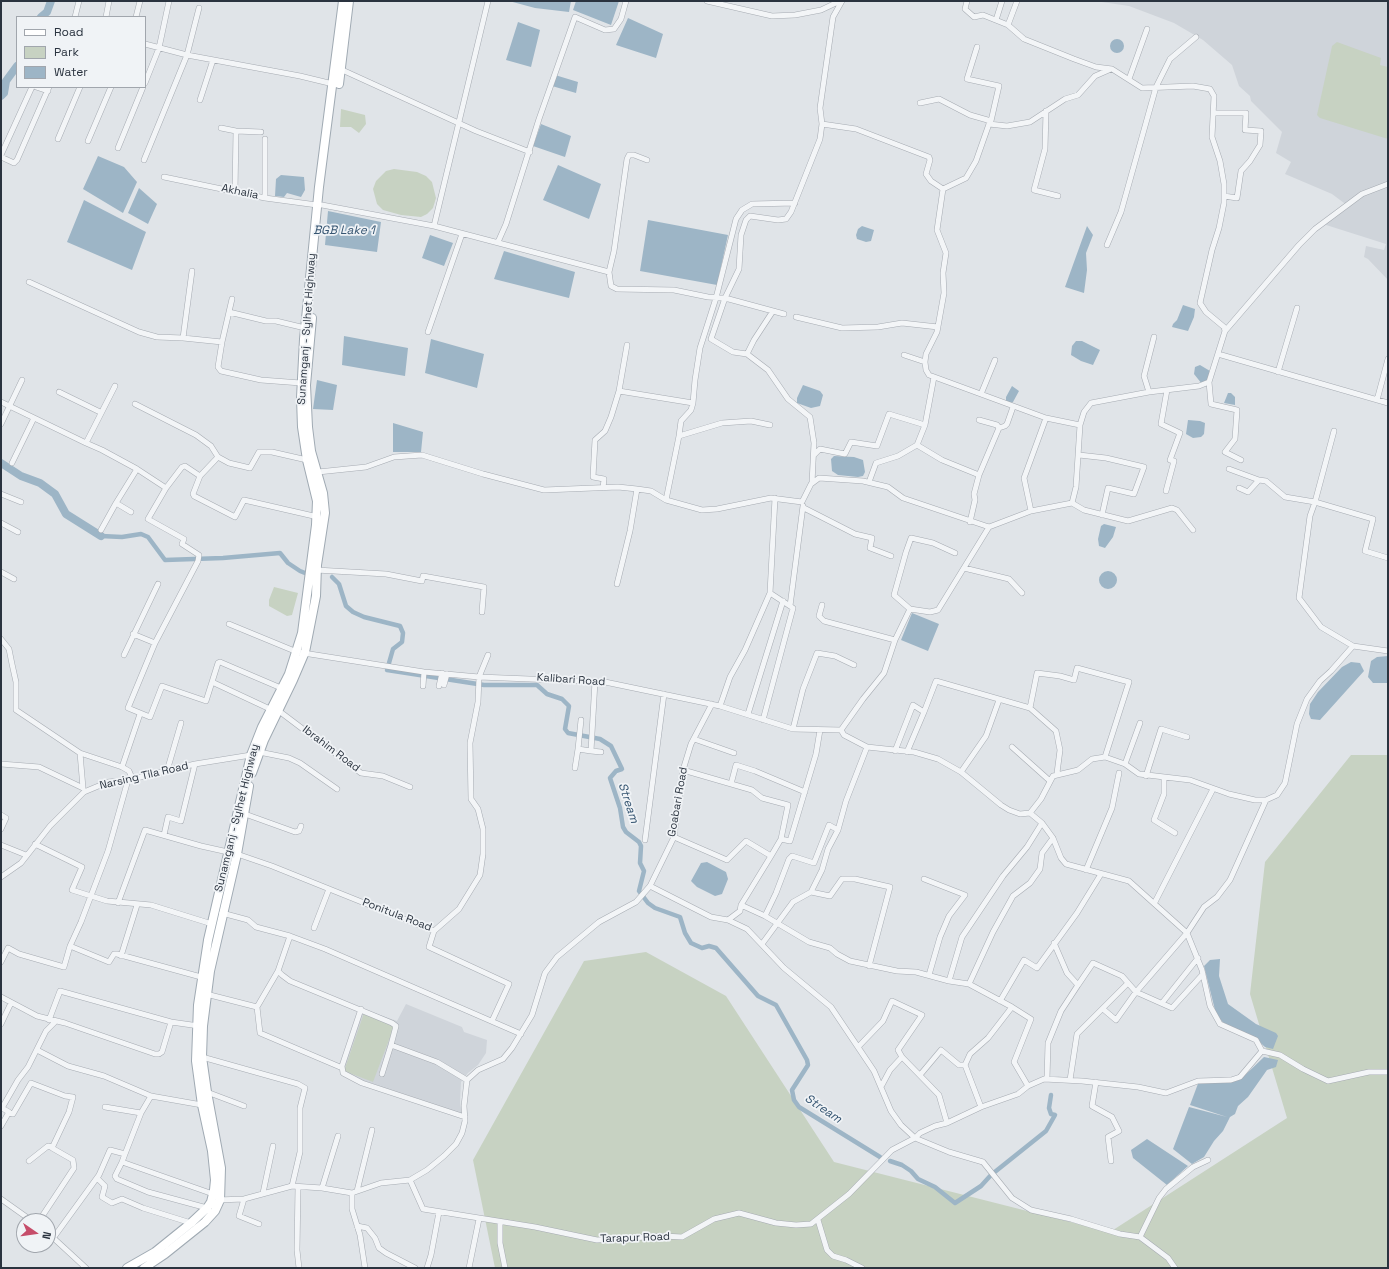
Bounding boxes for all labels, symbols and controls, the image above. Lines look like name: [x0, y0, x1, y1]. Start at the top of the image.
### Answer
legend: [16, 16, 146, 88]
text: Road: [54, 24, 83, 40]
text: Park: [54, 44, 79, 60]
text: Water: [54, 64, 88, 80]
street label: Akhalia: [220, 182, 260, 202]
water label: BGB Lake 1: [313, 224, 375, 238]
street label: Sunamganj - Sylhet Highway: [295, 253, 319, 405]
street label: Kalibari Road: [536, 671, 606, 689]
street label: Ibrahim Road: [300, 723, 362, 775]
street label: Sunamganj - Sylhet Highway: [212, 743, 262, 893]
street label: Narsing Tila Road: [98, 759, 190, 793]
street label: Goabari Road: [665, 766, 691, 838]
water label: Stream: [615, 781, 641, 825]
street label: Ponitula Road: [360, 896, 434, 934]
water label: Stream: [802, 1091, 844, 1127]
north arrow: [16, 1213, 56, 1253]
text: N: [39, 1230, 54, 1241]
street label: Tarapur Road: [600, 1230, 670, 1246]

